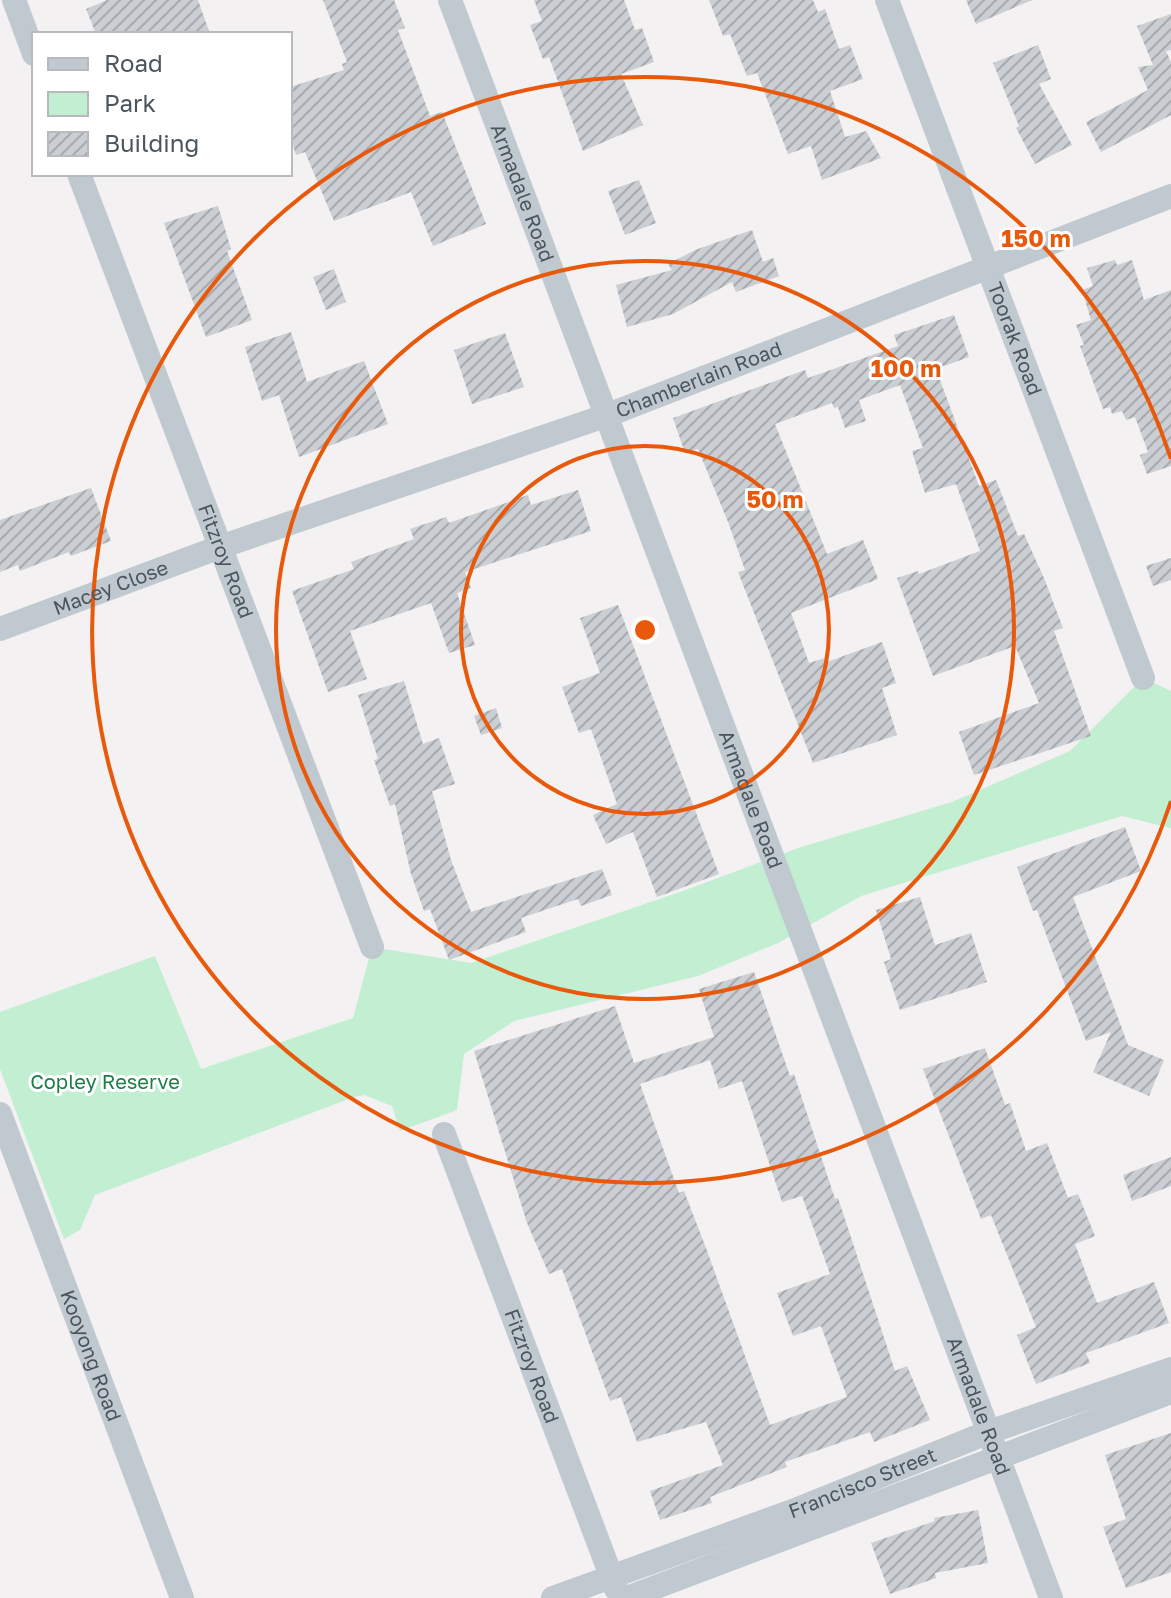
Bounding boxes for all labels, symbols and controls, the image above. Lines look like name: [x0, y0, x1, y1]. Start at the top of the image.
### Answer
legend: [32, 32, 292, 176]
text: Road: [104, 48, 163, 77]
text: Park: [104, 88, 156, 117]
street label: Armadale Road: [487, 120, 560, 265]
text: Building: [104, 128, 199, 157]
text: 150 m: [1001, 223, 1071, 252]
street label: Toorak Road: [984, 278, 1048, 398]
street label: Chamberlain Road: [612, 336, 785, 422]
text: 100 m: [871, 353, 941, 382]
text: 50 m: [746, 484, 804, 513]
street label: Fitzroy Road: [194, 500, 259, 621]
street label: Macey Close: [49, 555, 171, 619]
centre of rings: [631, 616, 659, 644]
street label: Armadale Road: [715, 727, 788, 871]
park label: Copley Reserve: [30, 1069, 180, 1093]
street label: Kooyong Road: [56, 1286, 127, 1424]
street label: Fitzroy Road: [500, 1305, 565, 1426]
street label: Armadale Road: [943, 1333, 1017, 1478]
street label: Francisco Street: [785, 1442, 939, 1522]

